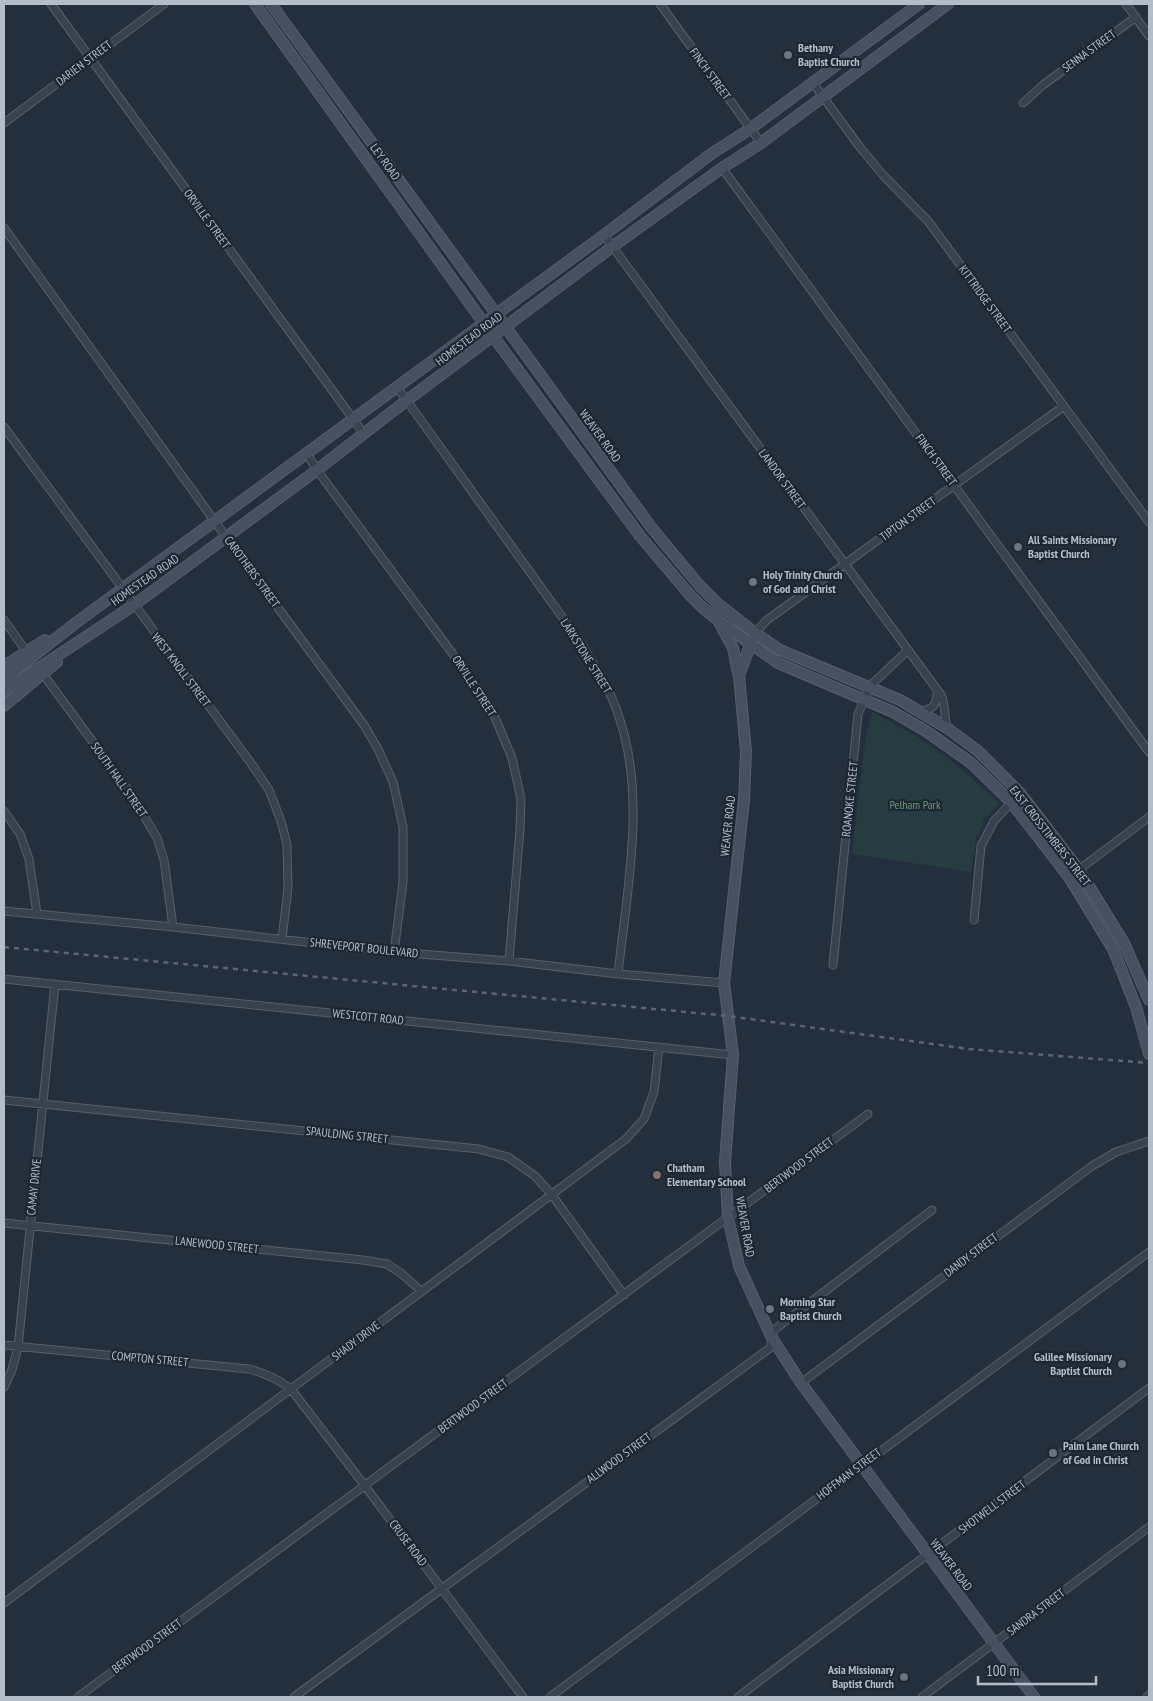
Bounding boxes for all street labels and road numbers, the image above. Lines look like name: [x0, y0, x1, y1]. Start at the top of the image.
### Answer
street label: SENNA STREET: [1059, 26, 1119, 75]
street label: DARIEN STREET: [53, 36, 115, 89]
street label: FINCH STREET: [687, 45, 735, 103]
street label: LEY ROAD: [367, 140, 404, 183]
street label: ORVILLE STREET: [181, 186, 234, 252]
street label: KITTRIDGE STREET: [956, 262, 1015, 336]
street label: HOMESTEAD ROAD: [432, 309, 505, 369]
street label: WEAVER ROAD: [576, 407, 624, 465]
street label: FINCH STREET: [913, 431, 961, 489]
street label: LANDOR STREET: [756, 446, 810, 512]
street label: TIPTON STREET: [877, 493, 939, 544]
street label: CAROTHERS STREET: [221, 533, 284, 611]
street label: HOMESTEAD ROAD: [108, 551, 182, 609]
street label: LARKSTONE STREET: [558, 616, 616, 696]
street label: WEST KNOLL STREET: [149, 630, 215, 710]
street label: ORVILLE STREET: [449, 652, 500, 720]
street label: SOUTH HALL STREET: [88, 739, 151, 821]
street label: ROANOKE STREET: [838, 760, 861, 838]
street label: EAST CROSSTIMBERS STREET: [1007, 783, 1095, 889]
street label: WEAVER ROAD: [717, 795, 738, 857]
street label: SHREVEPORT BOULEVARD: [309, 934, 419, 961]
street label: WESTCOTT ROAD: [332, 1005, 404, 1028]
street label: SPAULDING STREET: [305, 1123, 390, 1146]
street label: BERTWOOD STREET: [761, 1133, 837, 1196]
street label: CAMAY DRIVE: [23, 1158, 44, 1216]
street label: WEAVER ROAD: [733, 1195, 758, 1258]
street label: DANDY STREET: [941, 1229, 1001, 1280]
street label: LANEWOOD STREET: [174, 1233, 260, 1256]
street label: SHADY DRIVE: [329, 1318, 383, 1364]
street label: COMPTON STREET: [111, 1348, 190, 1369]
street label: BERTWOOD STREET: [435, 1375, 511, 1436]
street label: ALLWOOD STREET: [583, 1429, 655, 1486]
street label: HOFFMAN STREET: [813, 1444, 885, 1503]
street label: SHOTWELL STREET: [955, 1476, 1029, 1537]
street label: CRUSE ROAD: [386, 1517, 431, 1569]
street label: WEAVER ROAD: [927, 1536, 976, 1594]
street label: SANDRA STREET: [1004, 1585, 1068, 1638]
street label: BERTWOOD STREET: [109, 1615, 185, 1676]

